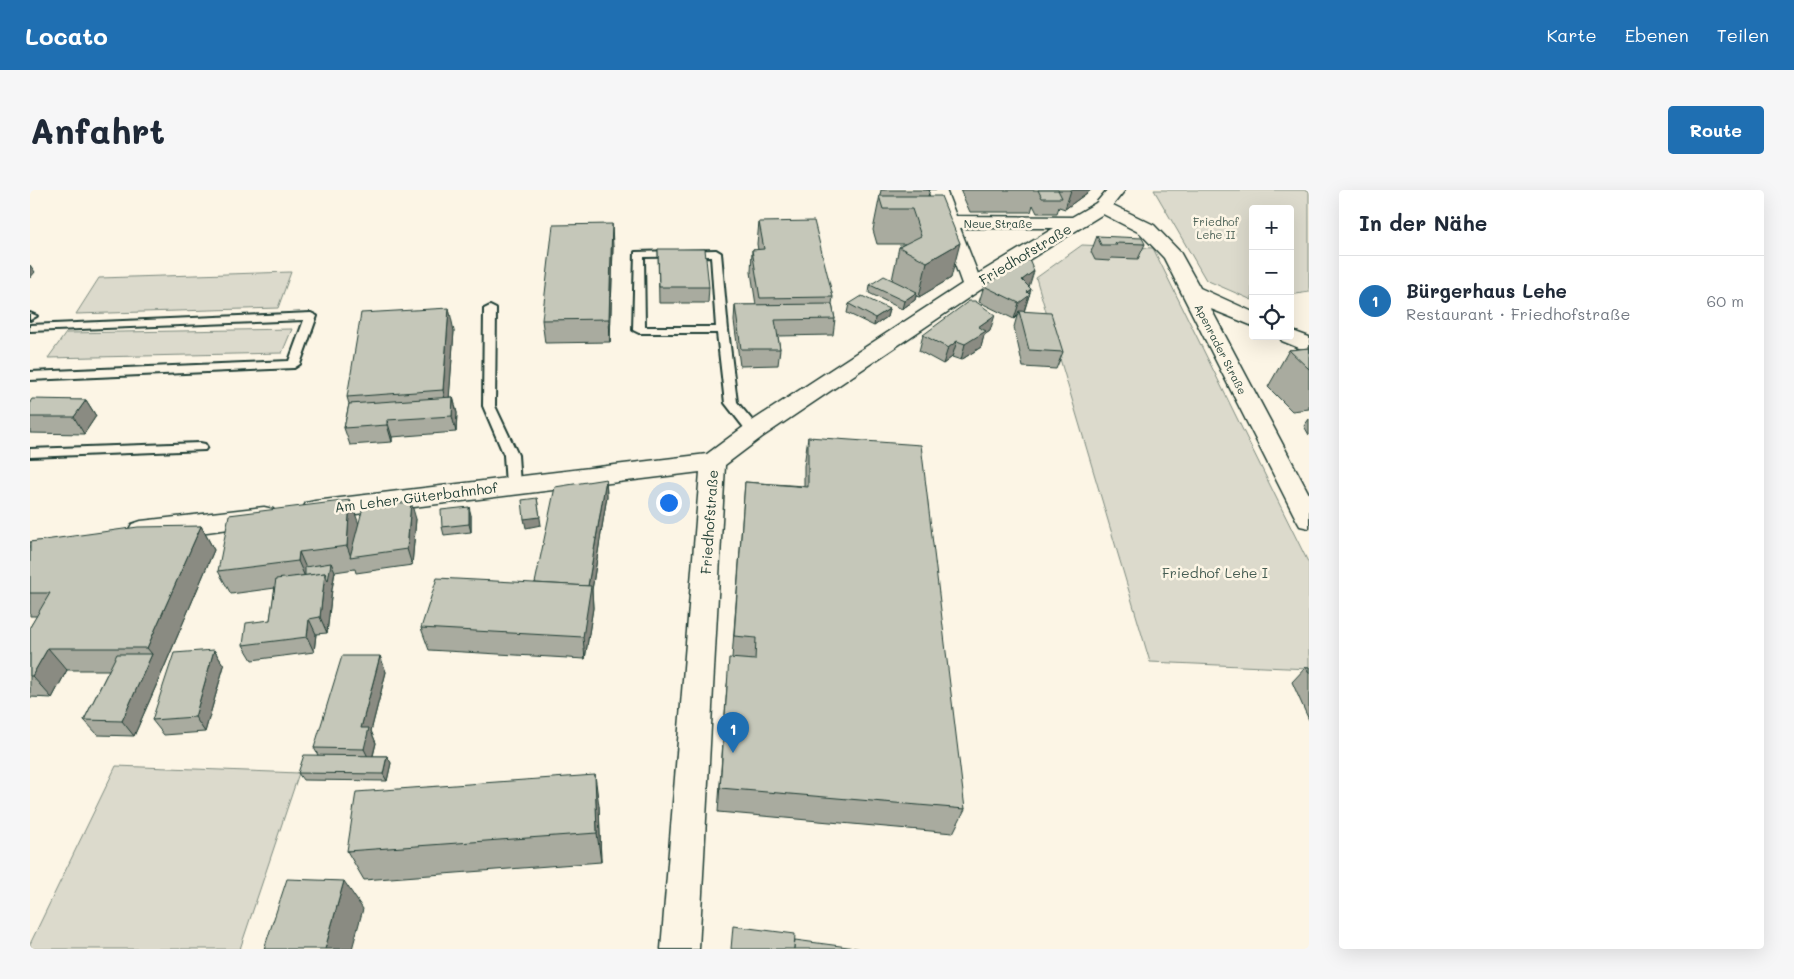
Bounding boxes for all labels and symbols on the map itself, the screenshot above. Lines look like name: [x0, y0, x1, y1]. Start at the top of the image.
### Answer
park label: Friedhof Lehe II: [1193, 214, 1240, 242]
street label: Neue Straße: [964, 216, 1032, 231]
street label: Friedhofstraße: [975, 219, 1075, 289]
street label: Apenrader Straße: [1192, 301, 1250, 397]
street label: Friedhofstraße: [696, 469, 722, 575]
street label: Am Leher Güterbahnhof: [333, 477, 499, 516]
your location: [656, 490, 682, 516]
park label: Friedhof Lehe I: [1162, 563, 1268, 582]
pin: 1: [717, 712, 749, 753]

